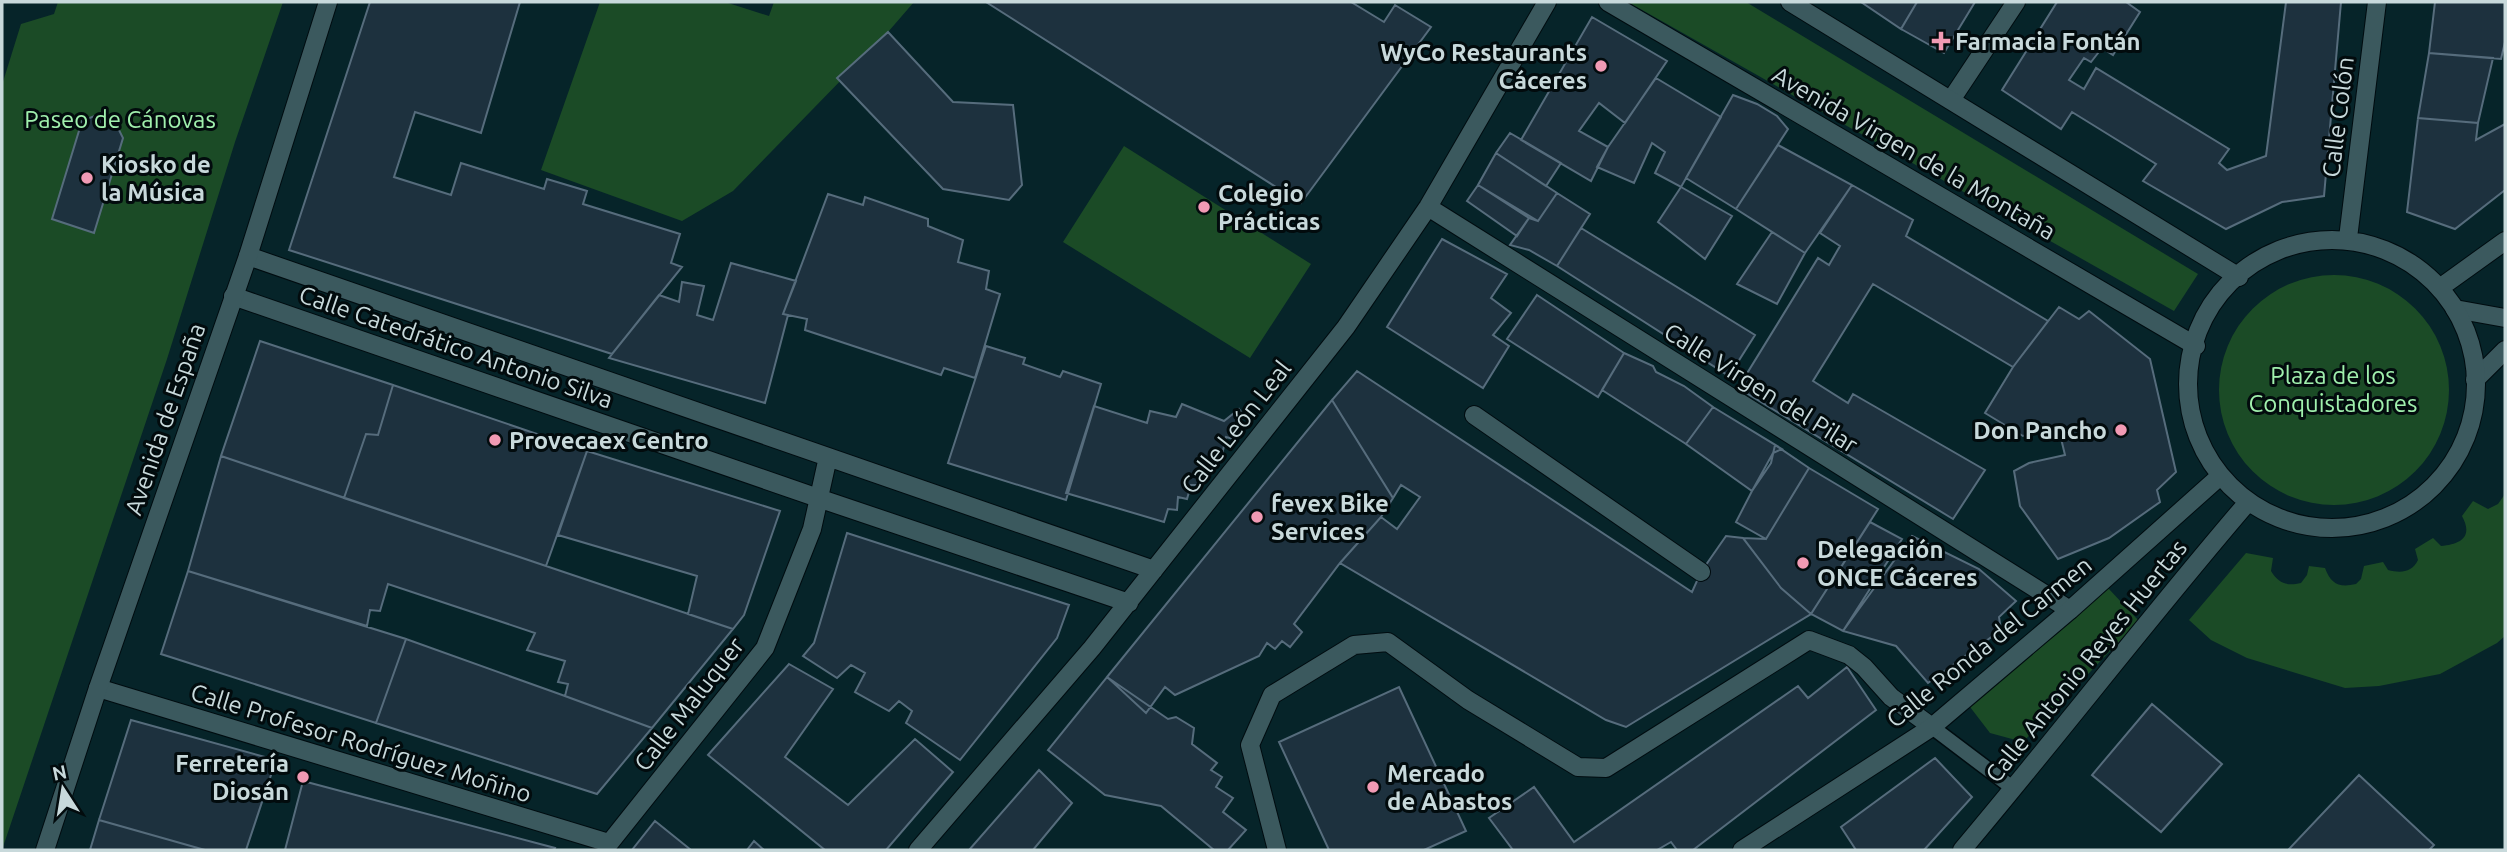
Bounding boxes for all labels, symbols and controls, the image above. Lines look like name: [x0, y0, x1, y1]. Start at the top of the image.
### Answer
place label: Farmacia Fontán: [1955, 28, 2140, 55]
marker: Farmacia Fontán: [1933, 33, 1949, 49]
place label: WyCo Restaurants Cáceres: [1380, 39, 1587, 94]
street label: Calle Colón: [2317, 55, 2359, 179]
marker: WyCo Restaurants Cáceres: [1593, 58, 1609, 74]
street label: Avenida Virgen de la Montaña: [1768, 61, 2060, 245]
park label: Paseo de Cánovas: [24, 106, 216, 133]
place label: Kiosko de la Música: [101, 151, 211, 206]
marker: Kiosko de la Música: [79, 170, 95, 186]
place label: Colegio Prácticas: [1218, 180, 1320, 235]
marker: Colegio Prácticas: [1196, 199, 1212, 215]
street label: Calle Catedrático Antonio Silva: [296, 281, 616, 413]
street label: Calle Virgen del Pilar: [1659, 318, 1863, 458]
street label: Avenida de España: [120, 320, 210, 518]
street label: Calle León Leal: [1176, 355, 1296, 499]
park label: Plaza de los Conquistadores: [2249, 362, 2417, 417]
place label: Don Pancho: [1973, 417, 2107, 444]
marker: Don Pancho: [2113, 422, 2129, 438]
place label: Provecaex Centro: [509, 427, 709, 454]
marker: Provecaex Centro: [487, 432, 503, 448]
place label: fevex Bike Services: [1271, 490, 1389, 545]
marker: fevex Bike Services: [1249, 509, 1265, 525]
street label: Calle Antonio Reyes Huertas: [1980, 534, 2192, 788]
place label: Delegación ONCE Cáceres: [1817, 536, 1978, 591]
street label: Calle Ronda del Carmen: [1881, 551, 2097, 733]
marker: Delegación ONCE Cáceres: [1795, 555, 1811, 571]
street label: Calle Maluquer: [629, 632, 749, 776]
street label: Calle Profesor Rodríguez Moñino: [187, 678, 535, 808]
place label: Ferretería Diosán: [175, 750, 289, 805]
north arrow: [28, 754, 98, 824]
text: N: [50, 760, 69, 785]
place label: Mercado de Abastos: [1387, 760, 1512, 815]
marker: Ferretería Diosán: [295, 769, 311, 785]
marker: Mercado de Abastos: [1365, 779, 1381, 795]

